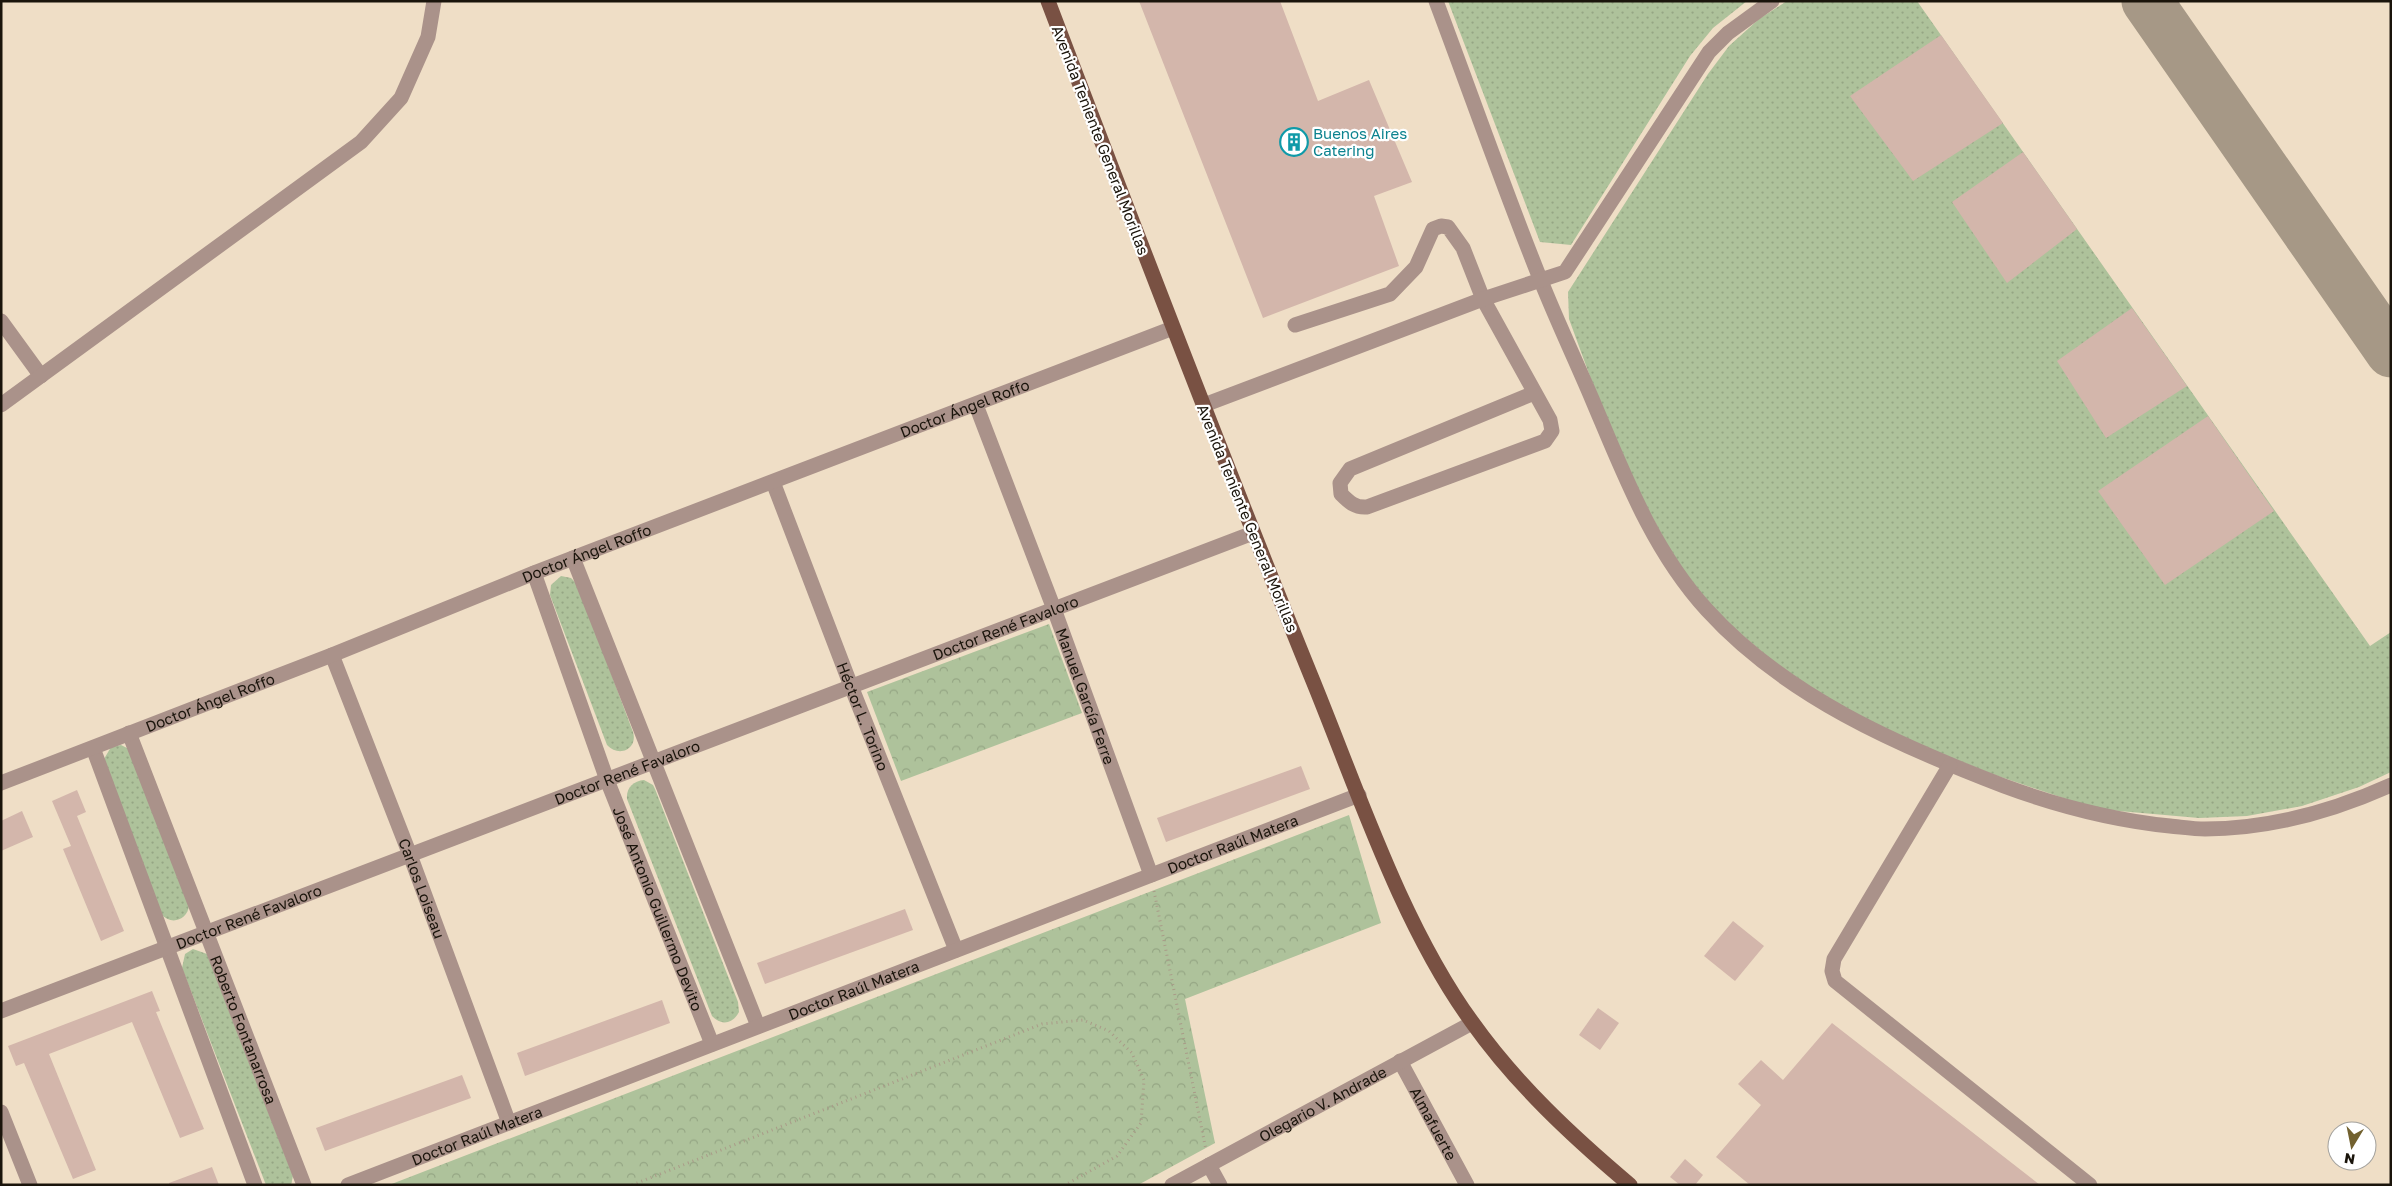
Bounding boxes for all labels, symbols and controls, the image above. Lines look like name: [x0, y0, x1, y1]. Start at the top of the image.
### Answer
street label: Avenida Teniente General Morillas: [1049, 23, 1153, 257]
place label: Buenos Aires Catering: [1313, 124, 1407, 159]
building icon: Buenos Aires Catering: [1279, 127, 1309, 157]
street label: Doctor Ángel Roffo: [897, 375, 1032, 441]
street label: Avenida Teniente General Morillas: [1194, 401, 1302, 635]
street label: Doctor Ángel Roffo: [519, 520, 654, 586]
street label: Doctor René Favaloro: [930, 592, 1081, 664]
street label: Manuel García Ferre: [1053, 625, 1119, 767]
street label: Héctor L. Torino: [834, 659, 893, 773]
street label: Doctor Ángel Roffo: [143, 669, 277, 735]
street label: Doctor René Favaloro: [552, 736, 702, 808]
street label: José Antonio Guillermo Devito: [610, 804, 707, 1013]
street label: Doctor Raúl Matera: [1165, 810, 1300, 877]
street label: Carlos Loiseau: [395, 835, 449, 941]
street label: Doctor René Favaloro: [173, 881, 324, 952]
street label: Roberto Fontanarrosa: [207, 953, 281, 1107]
street label: Doctor Raúl Matera: [786, 957, 922, 1023]
street label: Olegario V. Andrade: [1256, 1062, 1390, 1145]
street label: Almafuerte: [1407, 1084, 1461, 1163]
street label: Doctor Raúl Matera: [409, 1102, 545, 1169]
north arrow: [2327, 1121, 2377, 1171]
text: N: [2343, 1150, 2356, 1169]

